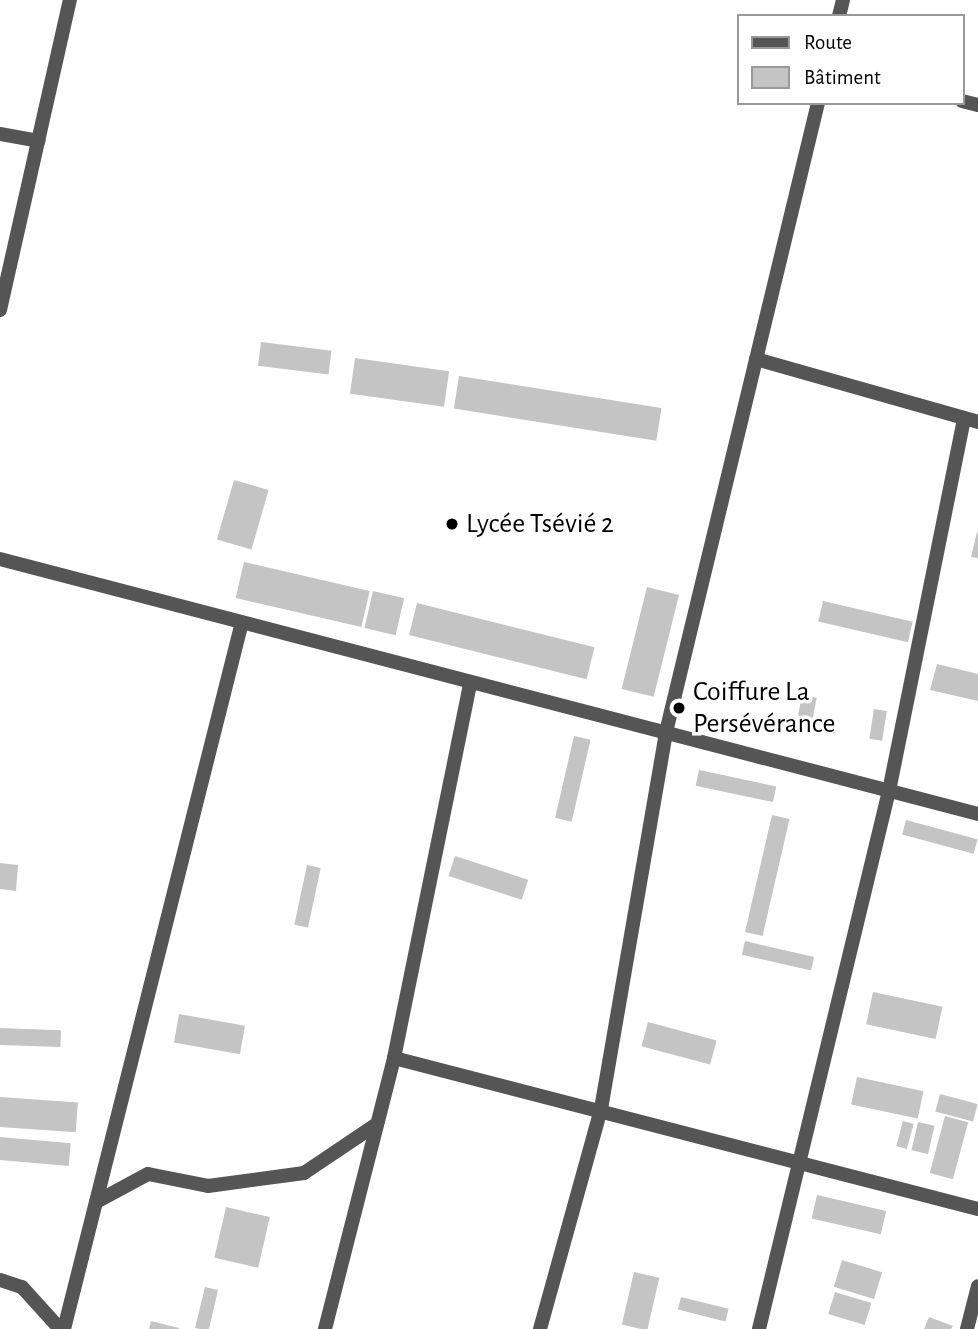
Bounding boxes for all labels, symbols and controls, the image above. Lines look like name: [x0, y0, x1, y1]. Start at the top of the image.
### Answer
legend: [736, 14, 964, 105]
text: Route: [804, 32, 852, 53]
text: Bâtiment: [804, 67, 881, 88]
place label: Lycée Tsévié 2: [466, 507, 614, 541]
marker: Lycée Tsévié 2: [444, 516, 460, 532]
place label: Coiffure La Persévérance: [693, 675, 836, 741]
marker: Coiffure La Persévérance: [671, 700, 687, 716]

